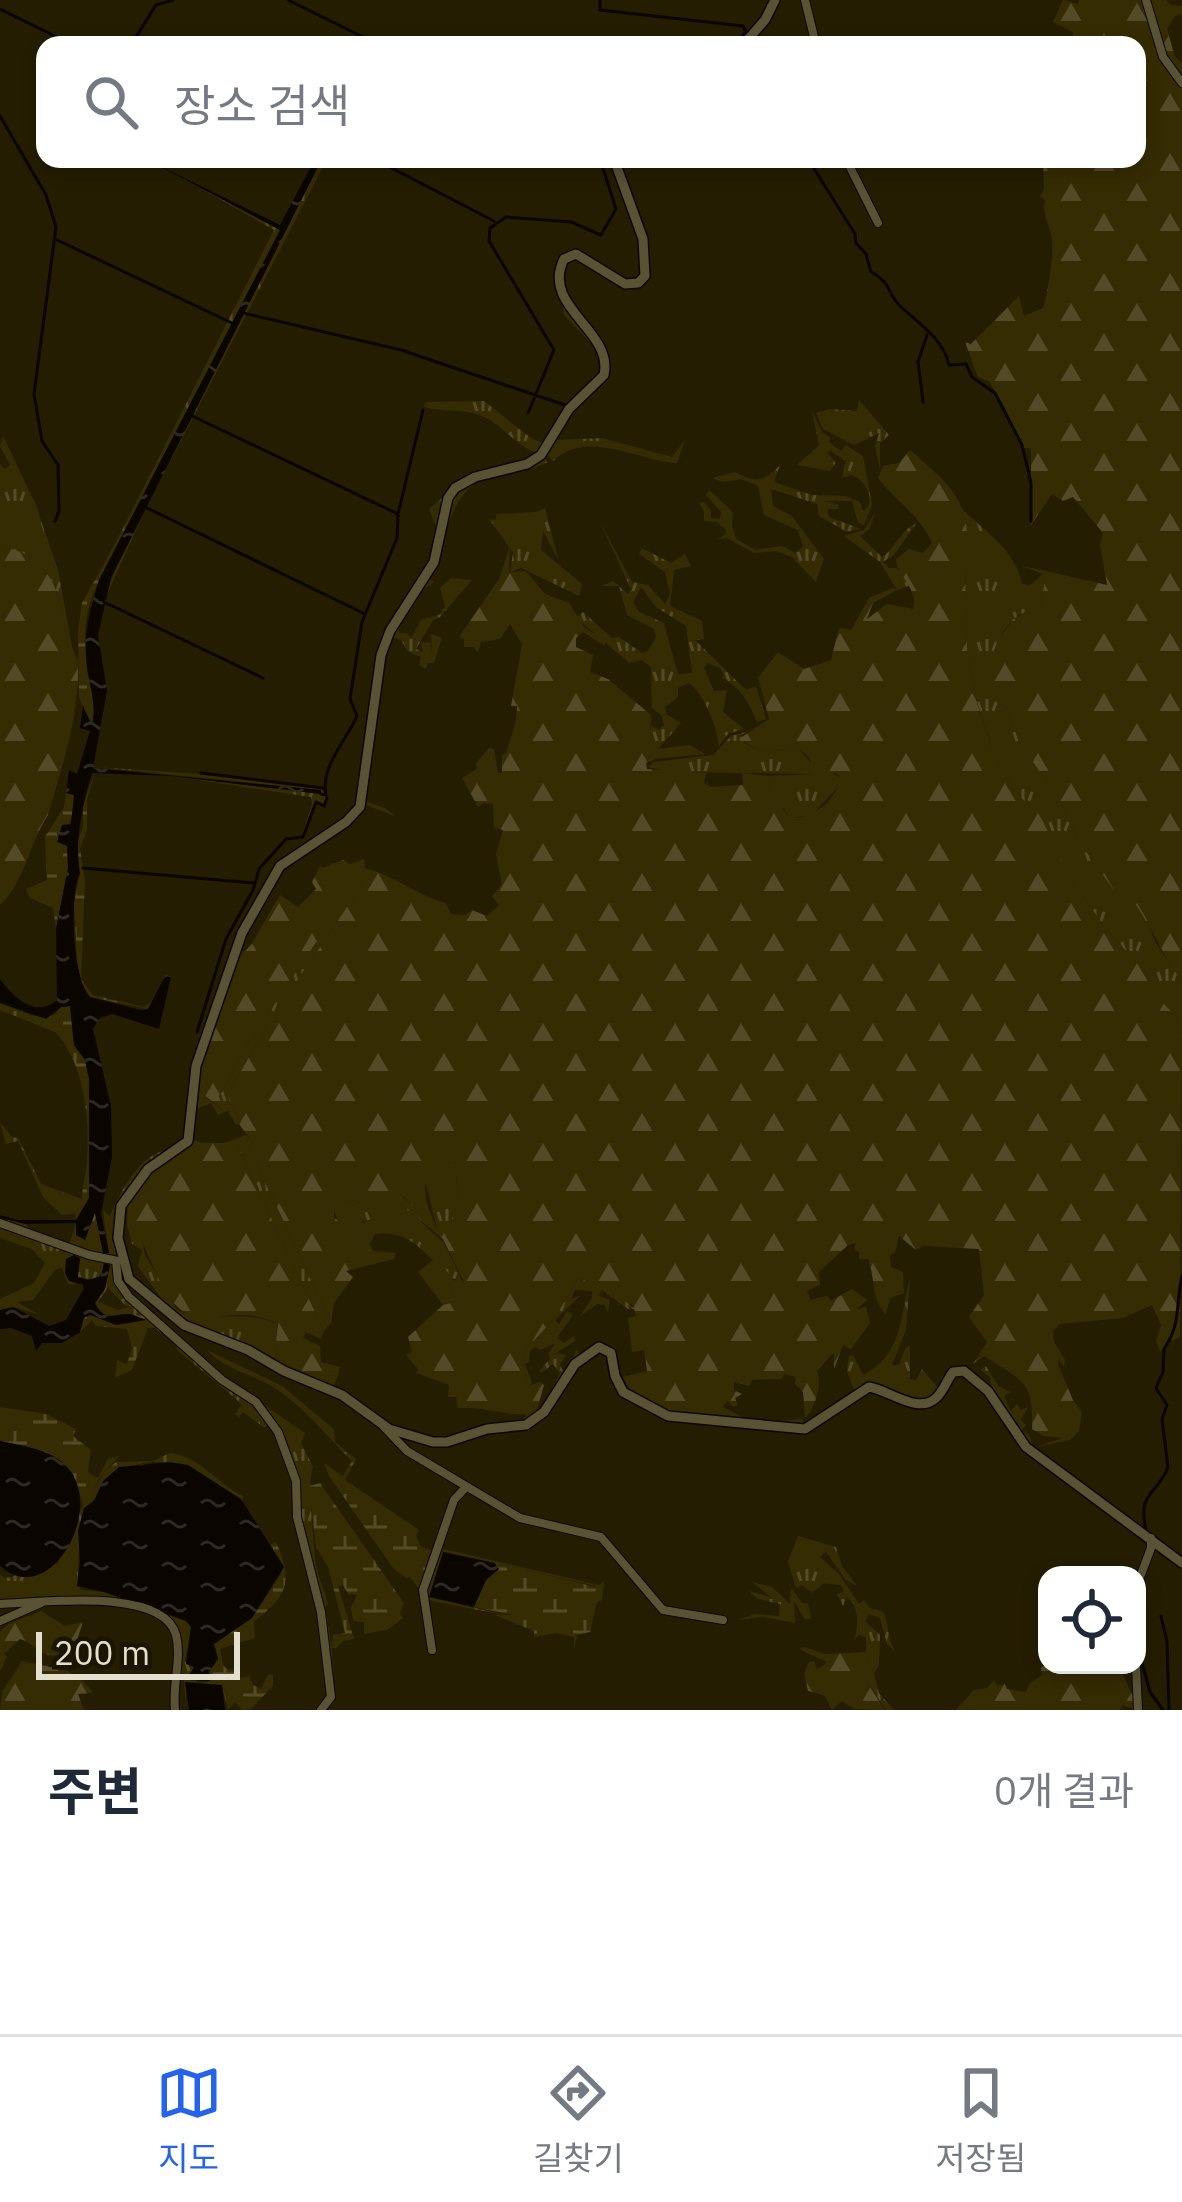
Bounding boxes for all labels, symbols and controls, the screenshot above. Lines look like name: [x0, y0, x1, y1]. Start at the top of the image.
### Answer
search box: [36, 36, 1146, 168]
icon: search: [78, 69, 144, 135]
text: 장소 검색: [174, 76, 350, 134]
map controls: [1038, 1566, 1146, 1674]
button: locate: [1038, 1566, 1146, 1674]
scale bar: [36, 1626, 240, 1679]
text: 200 m: [54, 1631, 150, 1674]
text: 주변: [48, 1758, 142, 1824]
text: 0개 결과: [994, 1765, 1134, 1816]
tab: 지도: [156, 2060, 222, 2180]
tab: 길찾기: [533, 2060, 624, 2180]
tab: 저장됨: [935, 2060, 1026, 2180]

